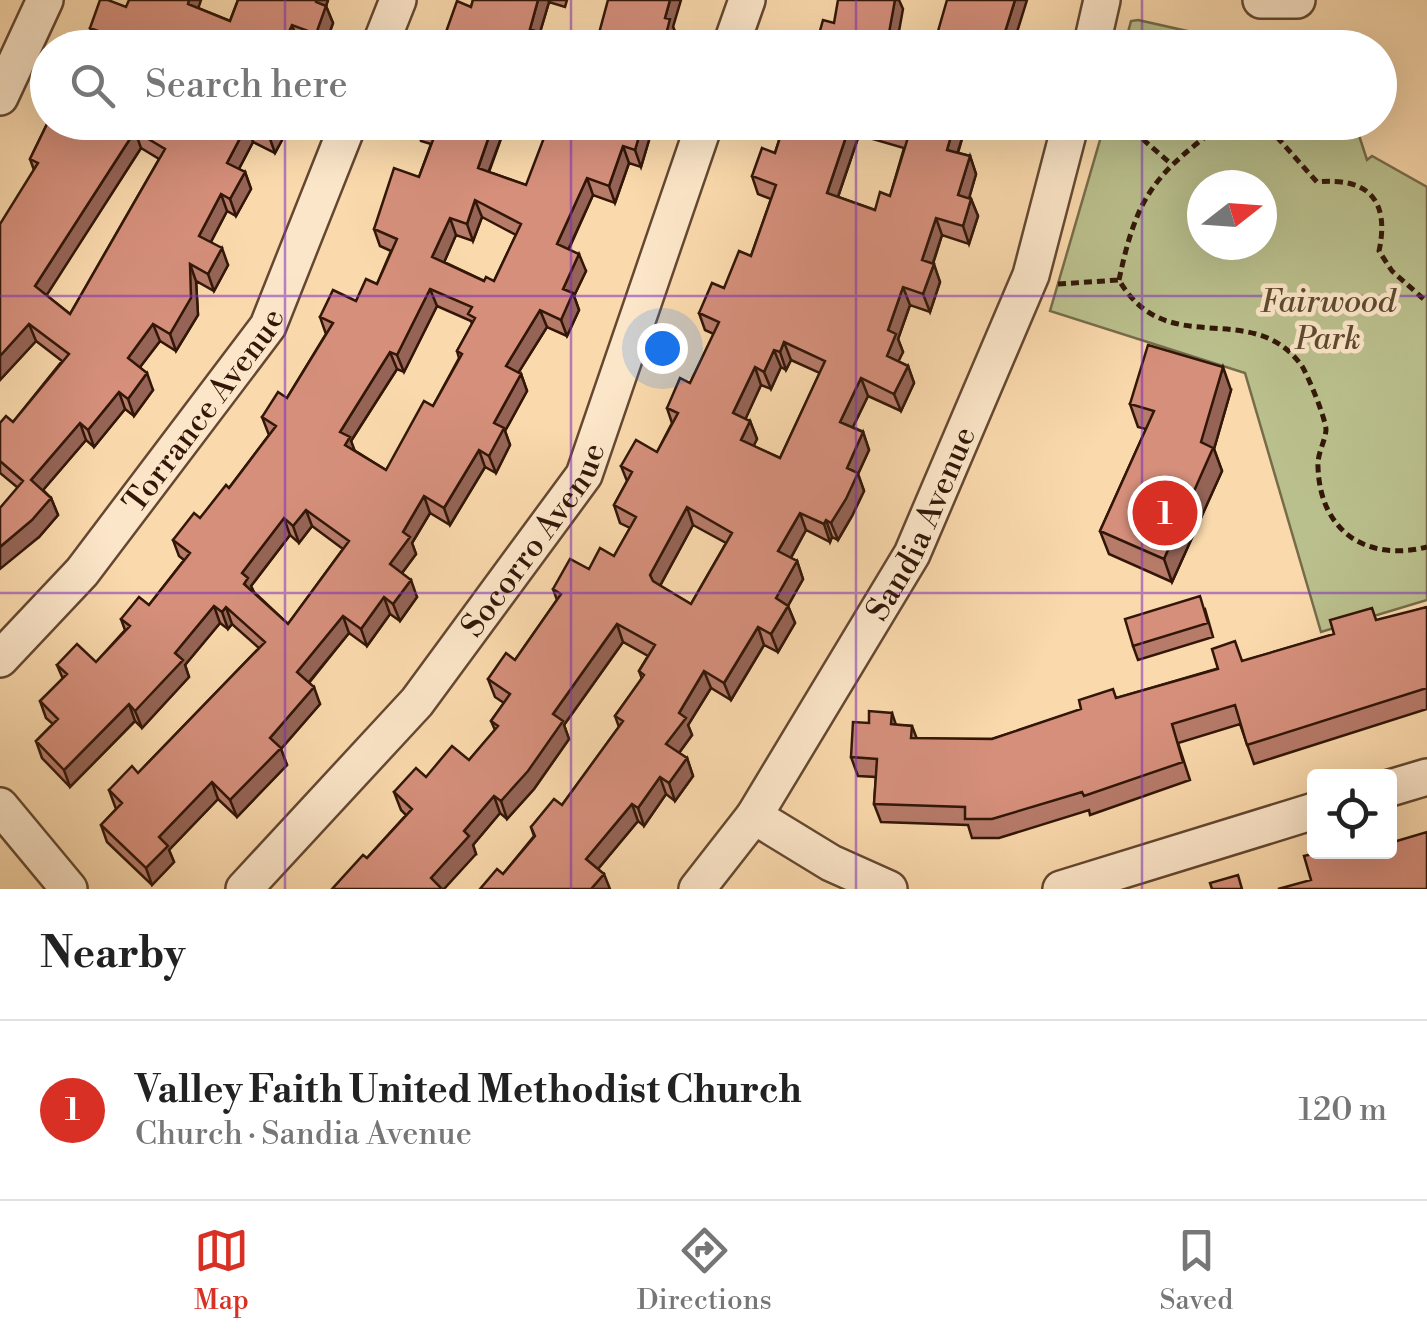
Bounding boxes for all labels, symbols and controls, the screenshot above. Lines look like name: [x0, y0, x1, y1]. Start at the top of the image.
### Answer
search box: [30, 30, 1397, 140]
icon: search: [65, 58, 120, 113]
text: Search here: [145, 62, 348, 109]
north arrow: [1187, 170, 1277, 260]
park label: Fairwood Park: [1260, 282, 1398, 359]
street label: Torrance Avenue: [115, 303, 294, 521]
your location: [637, 323, 688, 374]
street label: Sandia Avenue: [858, 421, 985, 628]
street label: Socorro Avenue: [453, 438, 614, 645]
pin: 1: [1132, 476, 1198, 550]
map controls: [1307, 769, 1397, 859]
button: locate: [1307, 769, 1397, 859]
text: Nearby: [40, 928, 185, 981]
text: Valley Faith United Methodist Church: [135, 1067, 802, 1114]
text: 1: [65, 1090, 80, 1130]
text: 120 m: [1298, 1090, 1387, 1130]
text: Church · Sandia Avenue: [135, 1114, 472, 1154]
tab: Map: [194, 1223, 249, 1318]
tab: Directions: [637, 1223, 772, 1318]
tab: Saved: [1160, 1223, 1233, 1318]

